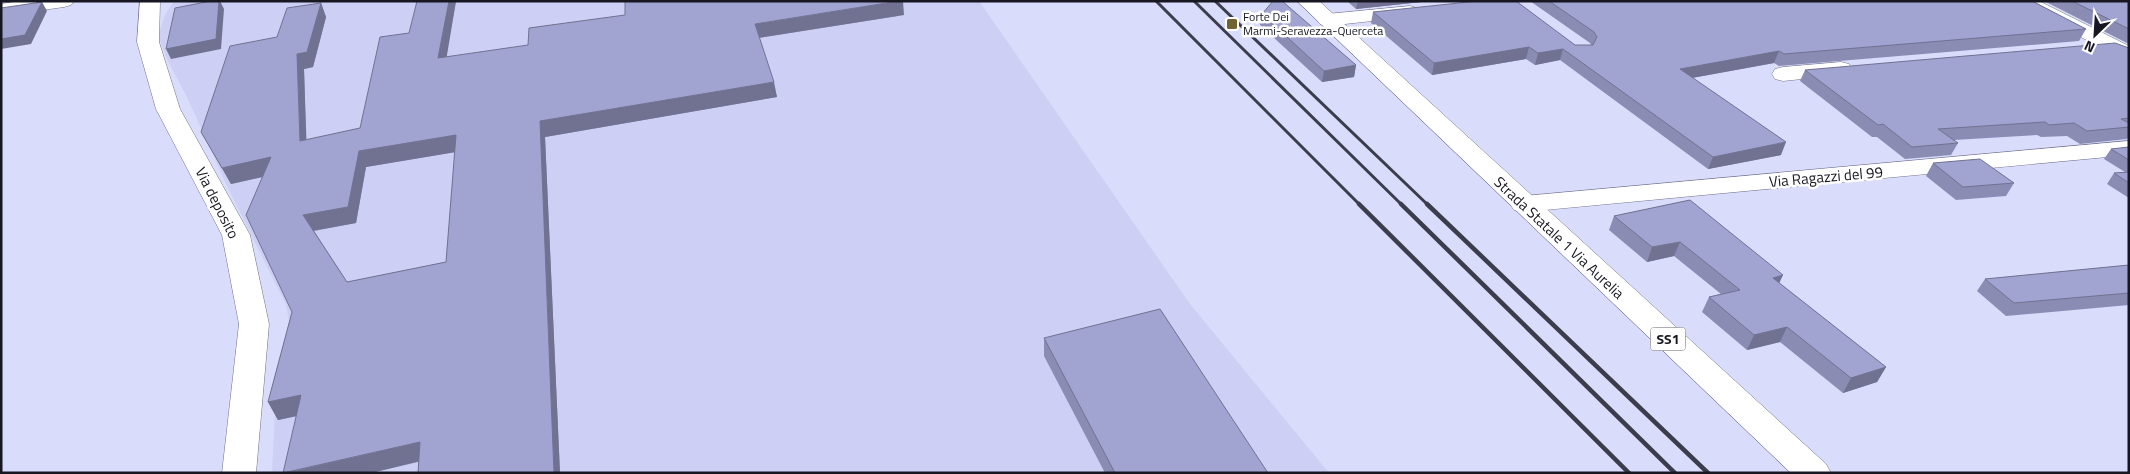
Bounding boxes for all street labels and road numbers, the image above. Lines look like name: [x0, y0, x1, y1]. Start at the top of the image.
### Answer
street label: Via Ragazzi del 99: [1768, 160, 1884, 193]
street label: Via deposito: [190, 163, 245, 243]
street label: Strada Statale 1 Via Aurelia: [1489, 171, 1630, 305]
road number: SS1: [1650, 328, 1686, 350]

